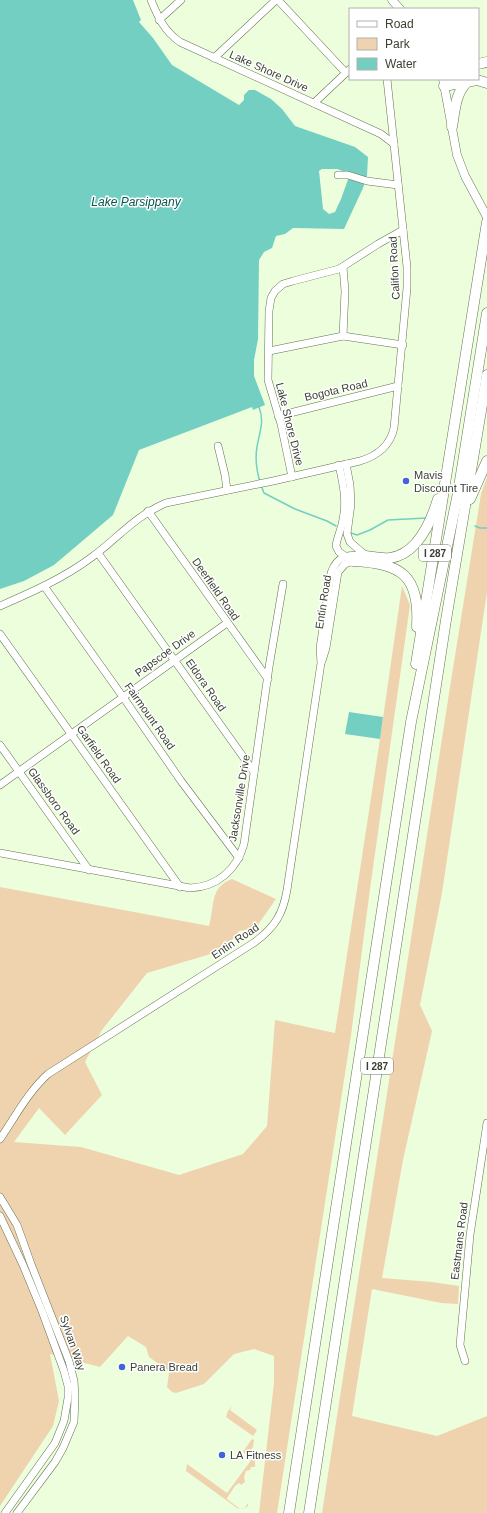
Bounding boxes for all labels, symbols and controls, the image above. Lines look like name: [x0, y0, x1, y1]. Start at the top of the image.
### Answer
legend: [349, 8, 479, 80]
text: Road: [385, 17, 414, 31]
text: Park: [385, 37, 411, 51]
street label: Lake Shore Drive: [228, 48, 310, 94]
text: Water: [385, 57, 417, 71]
water label: Lake Parsippany: [91, 195, 182, 209]
street label: Califon Road: [386, 236, 402, 300]
street label: Bogota Road: [303, 377, 369, 403]
street label: Lake Shore Drive: [274, 381, 306, 467]
place label: Mavis Discount Tire: [414, 469, 478, 494]
marker: Mavis Discount Tire: [401, 476, 411, 486]
road number: I 287: [419, 545, 451, 561]
street label: Deerfield Road: [190, 556, 242, 622]
street label: Entin Road: [313, 574, 333, 630]
street label: Papscoe Drive: [133, 627, 197, 679]
street label: Eldora Road: [184, 657, 228, 713]
street label: Fairmount Road: [122, 680, 178, 752]
street label: Garfield Road: [75, 723, 123, 785]
street label: Jacksonville Drive: [226, 754, 252, 842]
street label: Glassboro Road: [26, 765, 82, 837]
street label: Entin Road: [209, 921, 261, 961]
road number: I 287: [361, 1058, 393, 1074]
street label: Eastmans Road: [448, 1201, 470, 1281]
street label: Sylvan Way: [58, 1314, 88, 1373]
place label: Panera Bread: [130, 1361, 198, 1373]
marker: Panera Bread: [117, 1362, 127, 1372]
place label: LA Fitness: [230, 1449, 282, 1461]
marker: LA Fitness: [217, 1450, 227, 1460]

